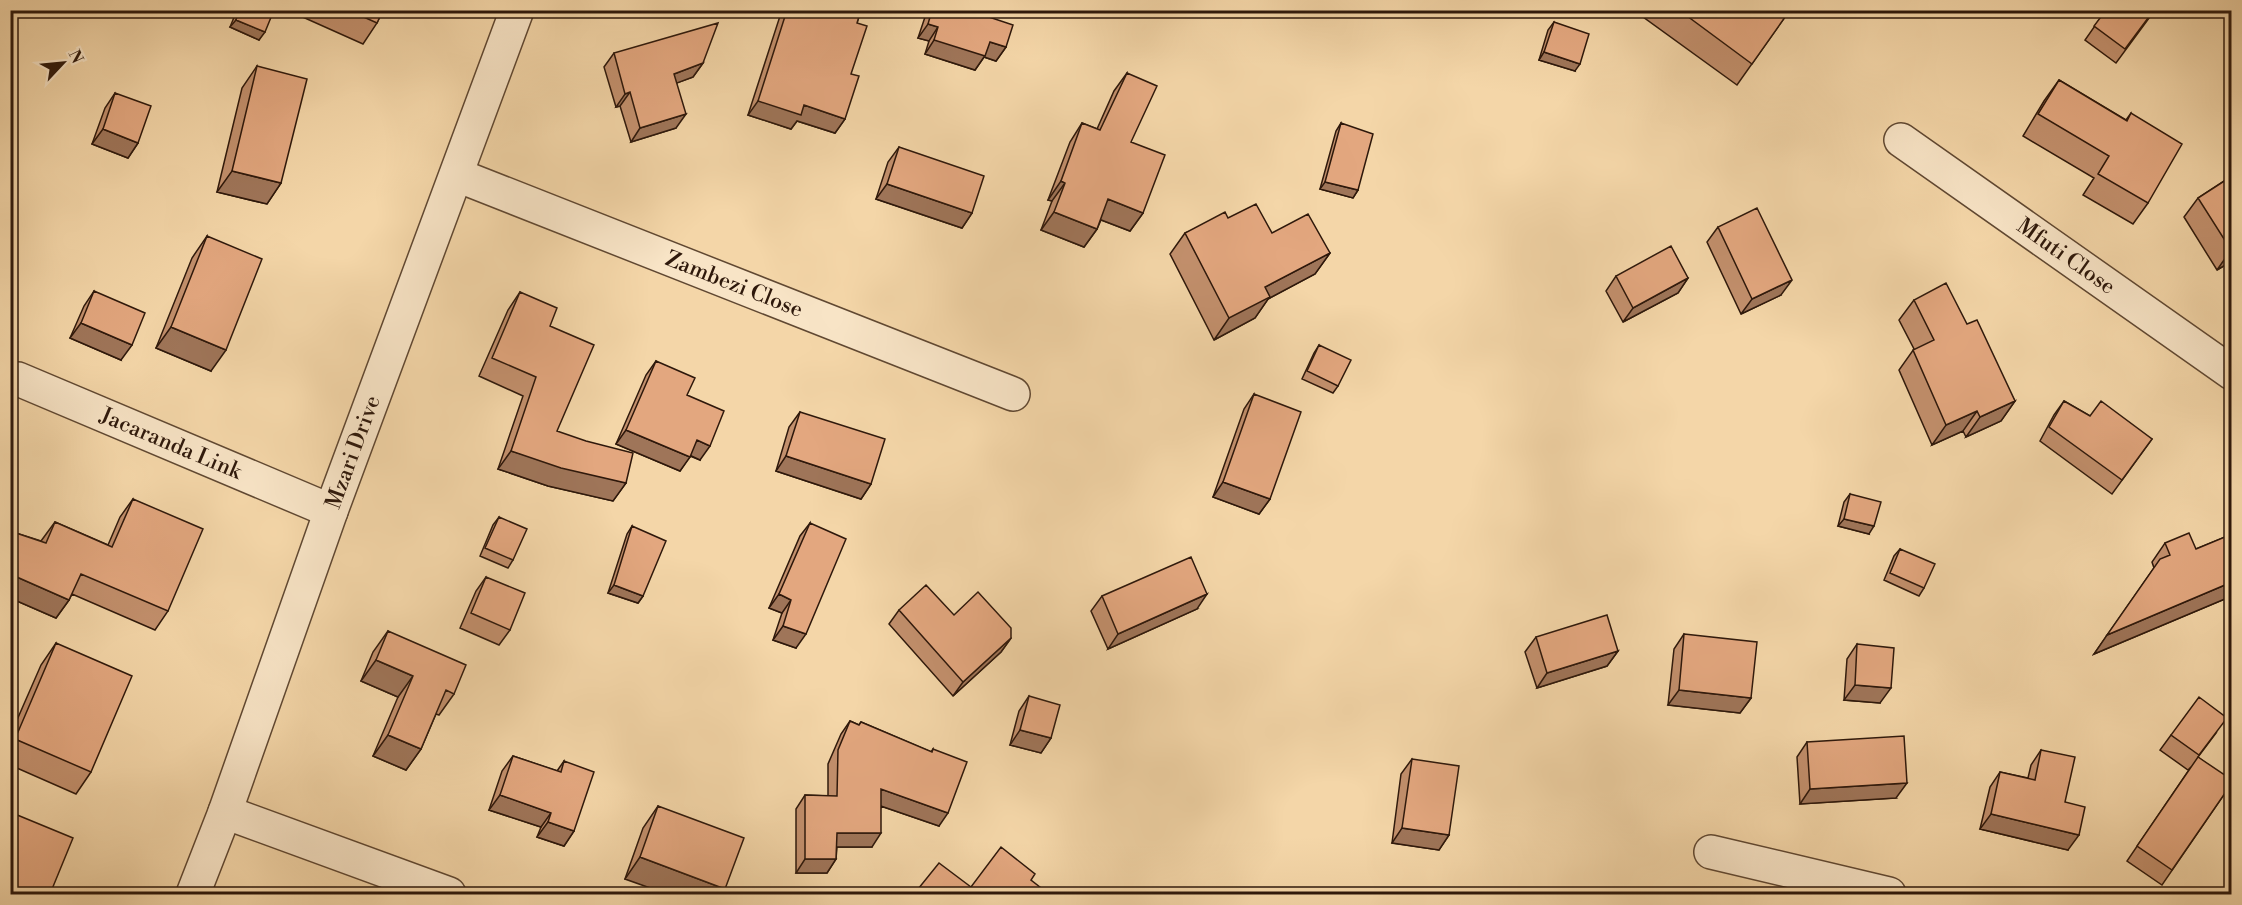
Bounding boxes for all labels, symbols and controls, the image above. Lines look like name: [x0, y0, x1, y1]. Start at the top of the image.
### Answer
north arrow: [33, 33, 93, 93]
text: N: [64, 47, 87, 67]
street label: Mfuti Close: [2012, 212, 2121, 300]
street label: Zambezi Close: [662, 245, 807, 323]
street label: Mzari Drive: [320, 392, 386, 513]
street label: Jacaranda Link: [95, 401, 247, 486]

